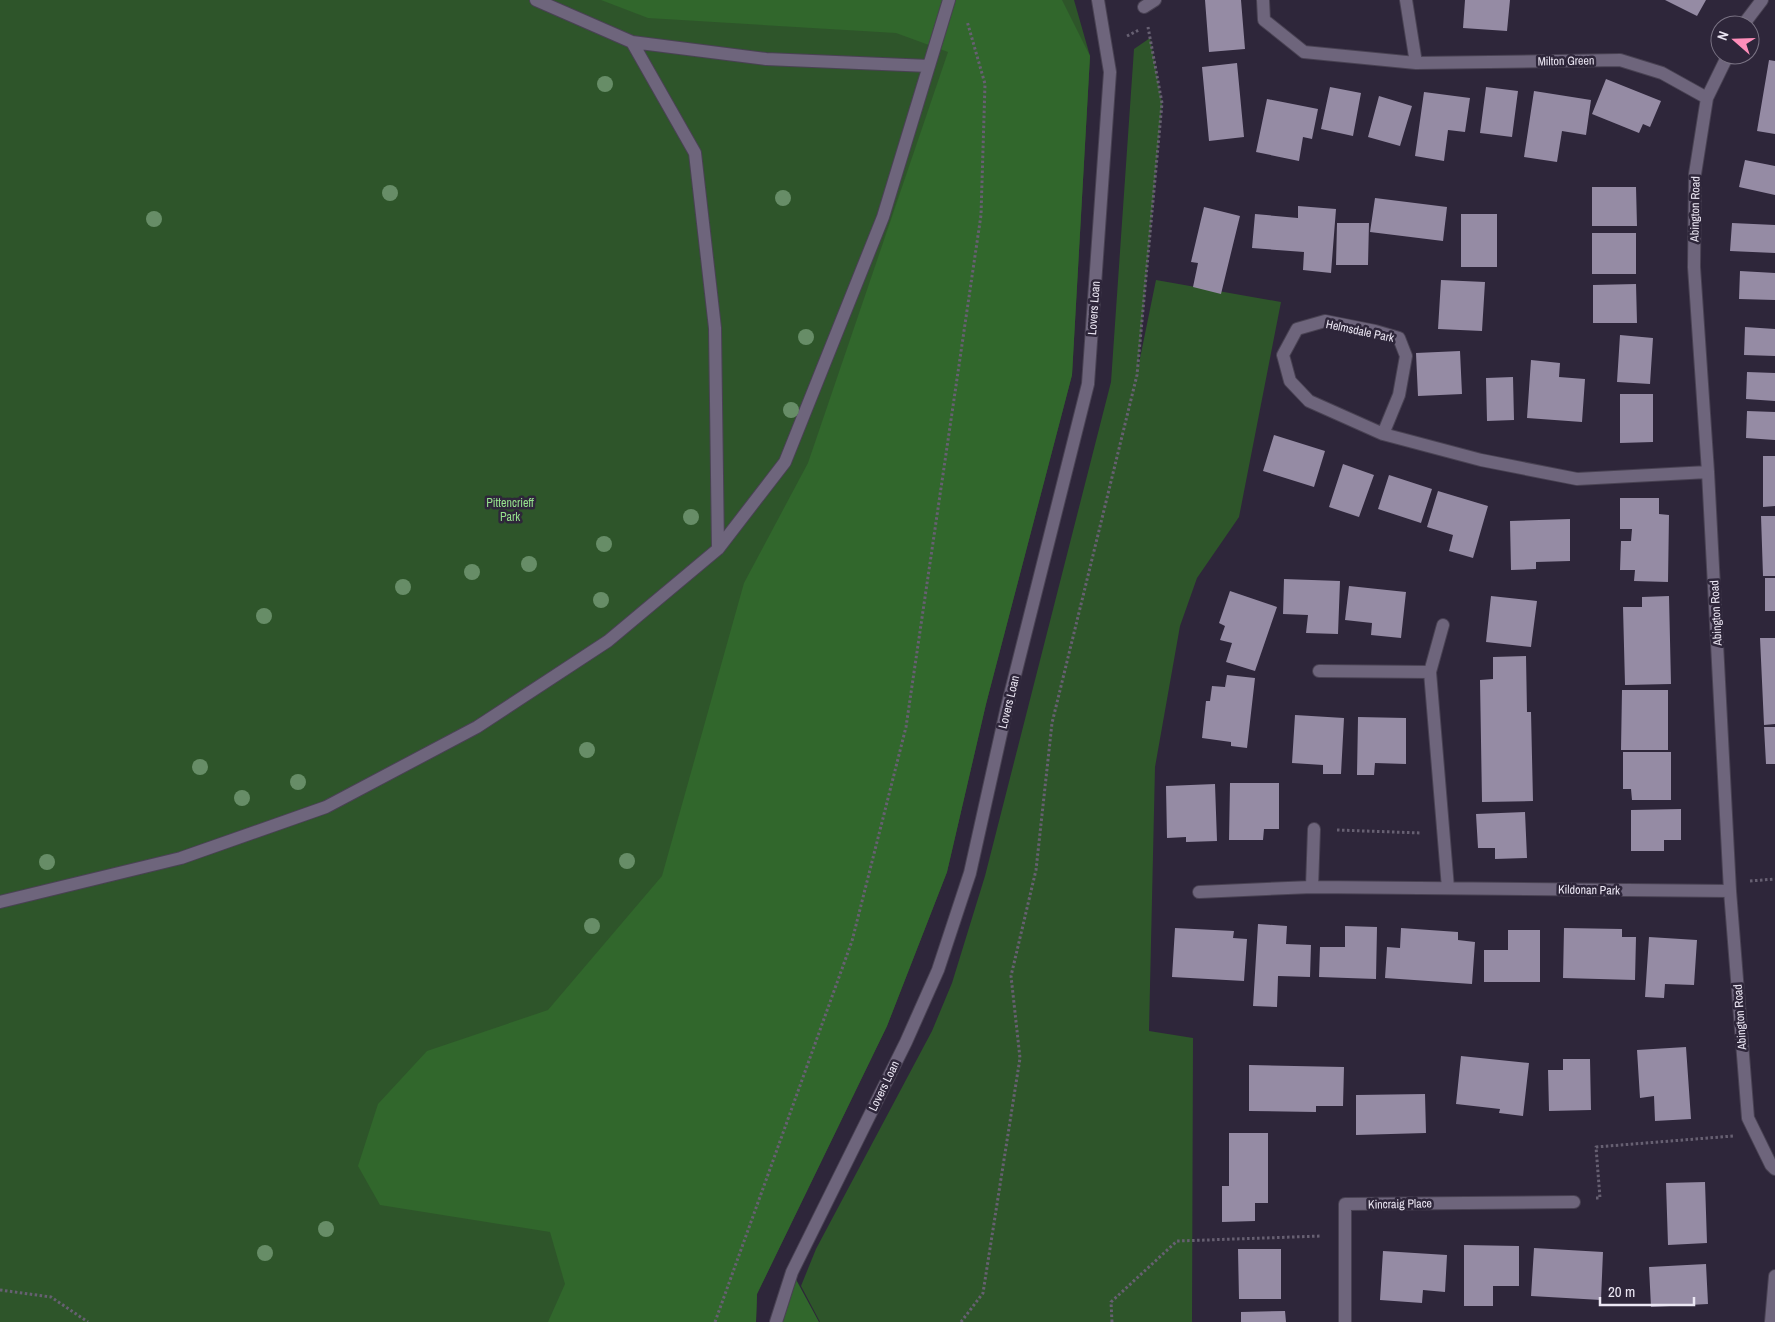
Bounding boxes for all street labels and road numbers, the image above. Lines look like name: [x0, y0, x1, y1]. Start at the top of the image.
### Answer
street label: Milton Green: [1537, 53, 1595, 69]
street label: Abington Road: [1686, 176, 1704, 243]
street label: Lovers Loan: [1084, 280, 1104, 336]
street label: Helmsdale Park: [1324, 316, 1396, 346]
street label: Abington Road: [1706, 580, 1726, 647]
street label: Lovers Loan: [995, 674, 1023, 730]
street label: Kildonan Park: [1558, 881, 1620, 899]
street label: Abington Road: [1730, 984, 1750, 1051]
street label: Lovers Loan: [865, 1058, 903, 1114]
street label: Kincraig Place: [1368, 1195, 1432, 1213]

